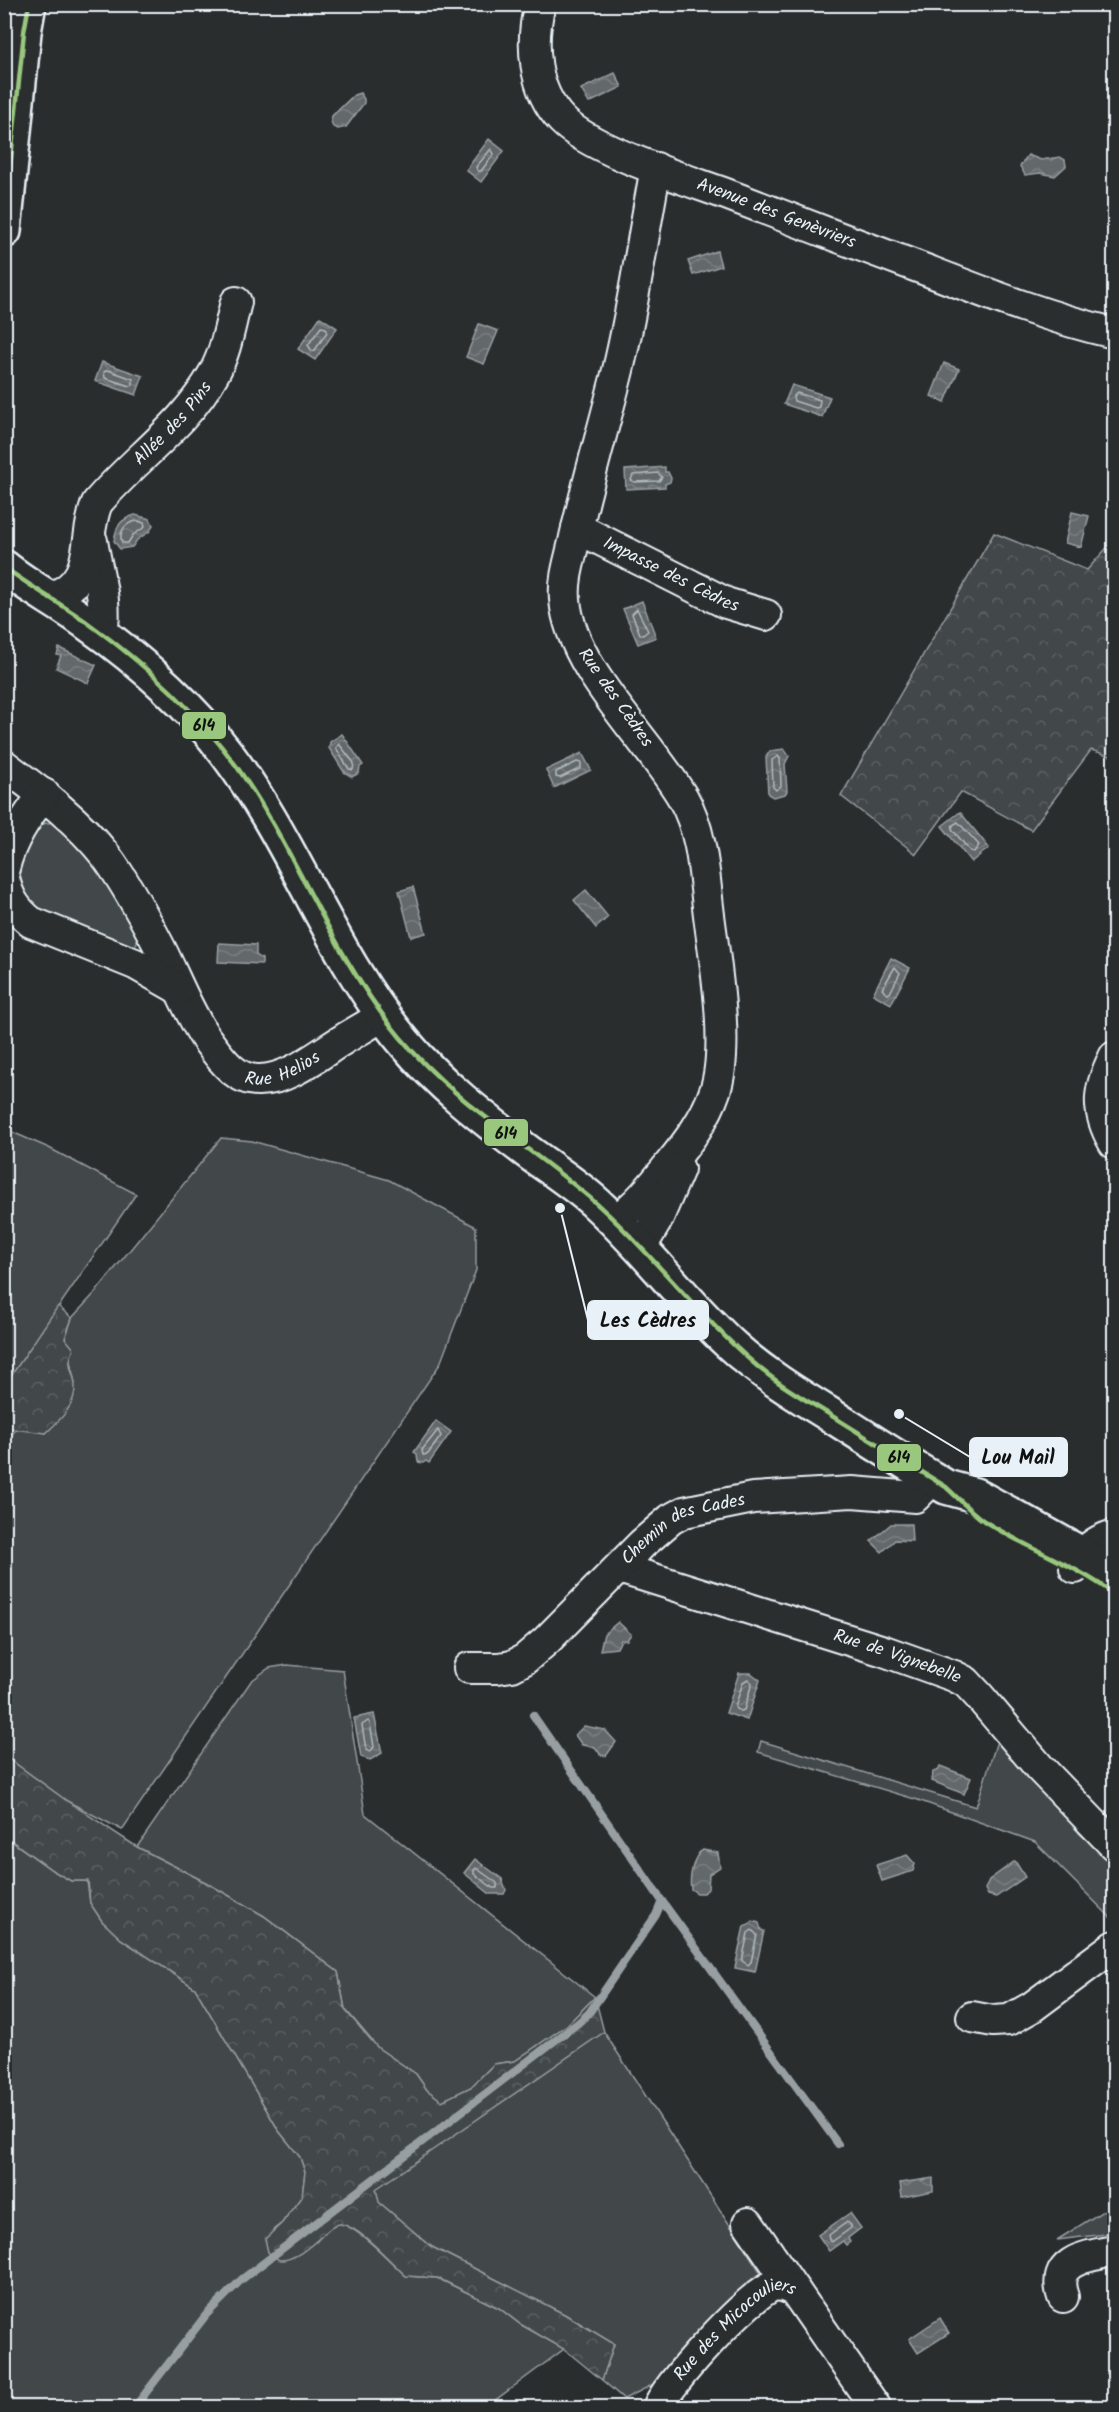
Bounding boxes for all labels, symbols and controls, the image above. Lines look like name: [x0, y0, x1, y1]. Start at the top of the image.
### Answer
street label: Avenue des Genèvriers: [693, 170, 860, 257]
street label: Allée des Pins: [127, 375, 220, 473]
street label: Impasse des Cèdres: [598, 529, 743, 621]
street label: Rue des Cèdres: [570, 642, 660, 754]
line badge: 614: [181, 711, 227, 740]
text: 614: [193, 714, 215, 739]
street label: Rue Helios: [242, 1043, 327, 1095]
line badge: 614: [483, 1118, 529, 1147]
text: 614: [495, 1122, 517, 1147]
callout: Les Cèdres: [588, 1301, 708, 1339]
text: Les Cèdres: [600, 1306, 697, 1338]
callout: Lou Mail: [970, 1438, 1067, 1476]
line badge: 614: [876, 1443, 922, 1472]
text: Lou Mail: [981, 1443, 1055, 1475]
text: 614: [888, 1446, 910, 1471]
street label: Chemin des Cades: [614, 1485, 748, 1572]
street label: Rue de Vignebelle: [830, 1621, 967, 1692]
street label: Rue des Micocouliers: [666, 2271, 802, 2388]

